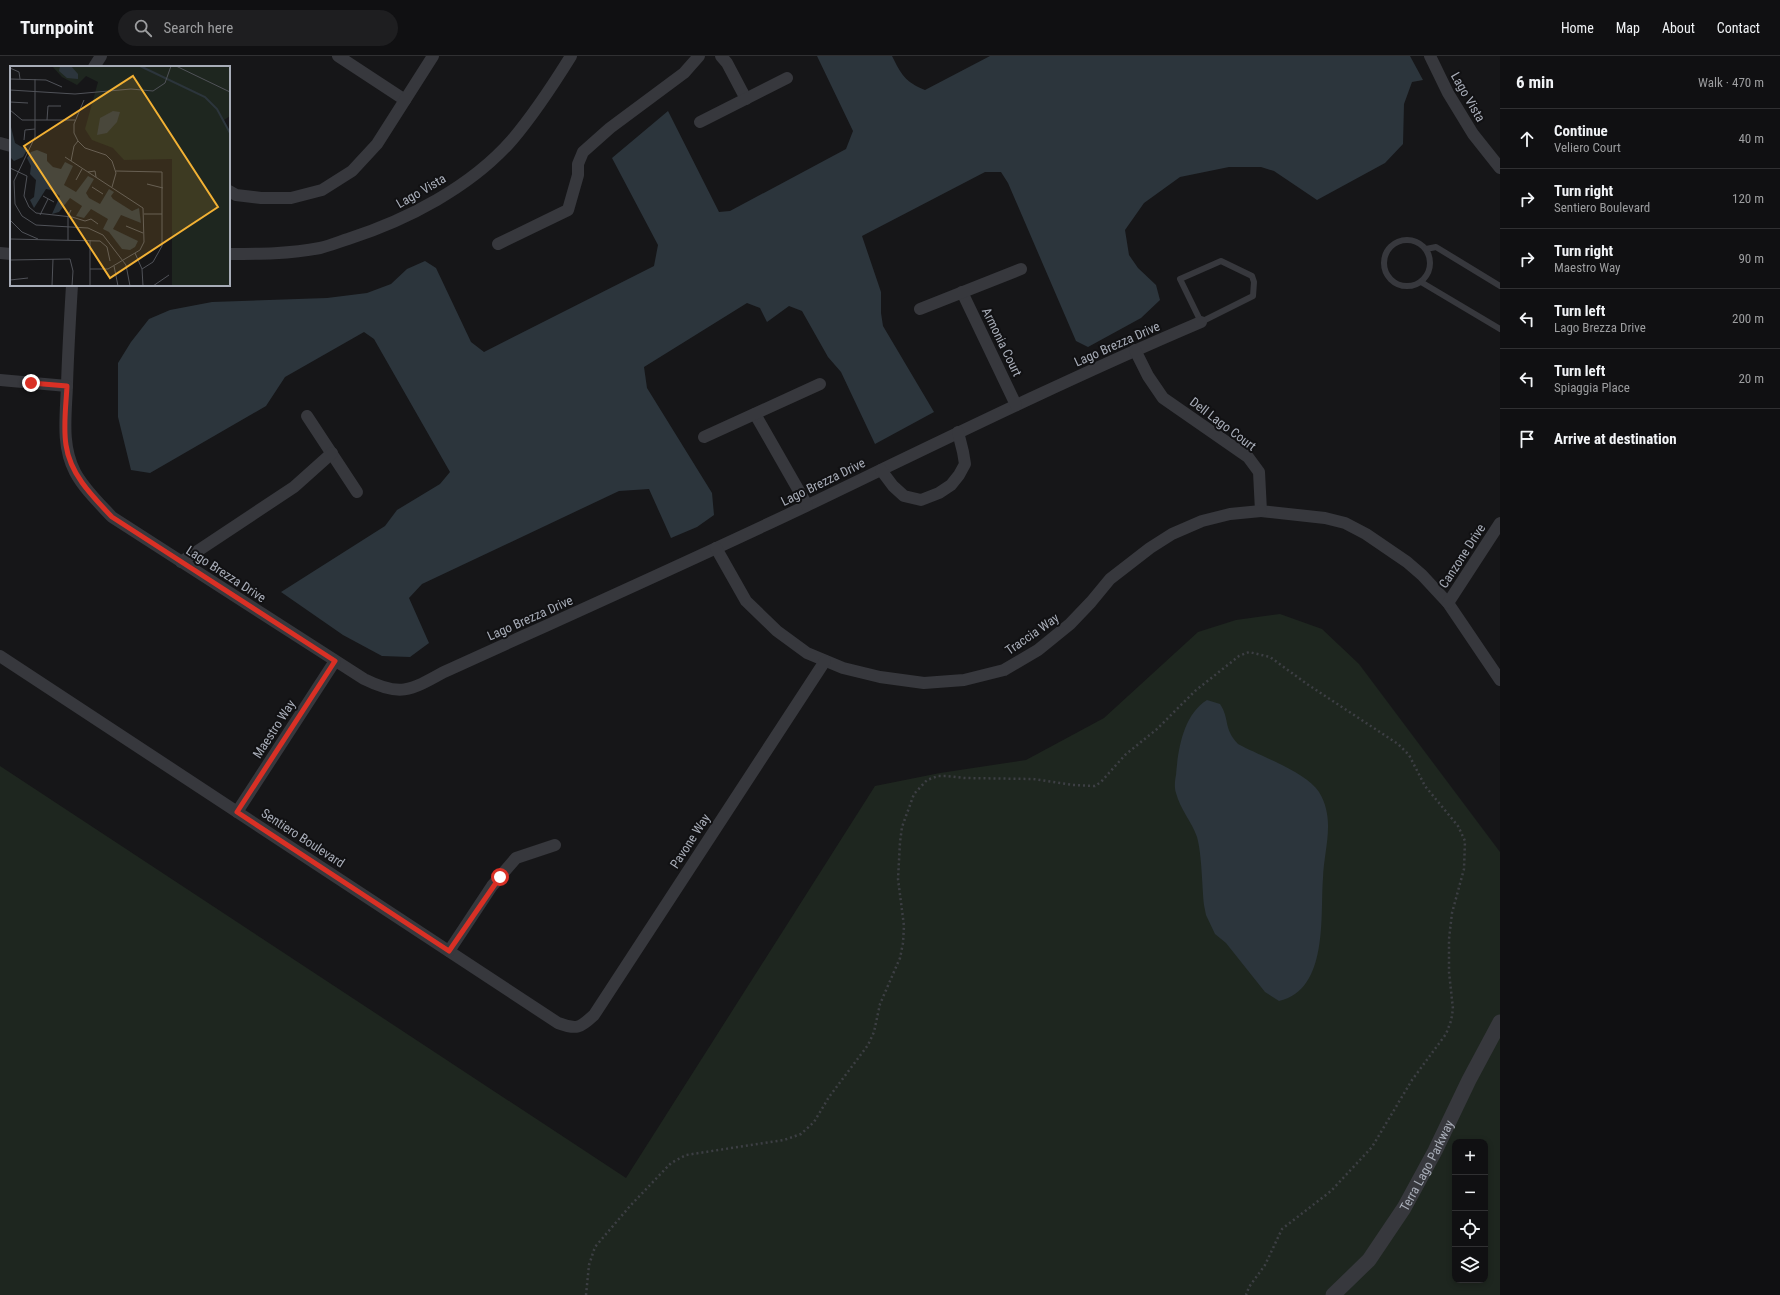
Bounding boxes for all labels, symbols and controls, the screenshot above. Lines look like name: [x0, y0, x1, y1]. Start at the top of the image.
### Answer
search box: [118, 10, 398, 46]
text: Turnpoint: [20, 16, 94, 39]
icon: search: [132, 17, 154, 39]
text: Search here: [164, 19, 233, 37]
text: Home: [1561, 20, 1594, 36]
text: Map: [1616, 20, 1640, 36]
text: About: [1662, 20, 1695, 36]
text: Contact: [1717, 20, 1760, 36]
inset map: [10, 66, 230, 286]
street label: Lago Vista: [1448, 70, 1488, 124]
text: 6 min: [1516, 72, 1554, 92]
text: Walk · 470 m: [1698, 75, 1764, 90]
text: Continue: [1554, 122, 1608, 140]
icon: ahead: [1516, 128, 1538, 150]
text: 40 m: [1738, 131, 1764, 146]
text: Veliero Court: [1554, 140, 1621, 155]
street label: Lago Vista: [394, 171, 448, 211]
text: Turn right: [1554, 182, 1613, 200]
icon: right: [1516, 188, 1538, 210]
text: 120 m: [1732, 191, 1764, 206]
text: Sentiero Boulevard: [1554, 200, 1650, 215]
text: Turn right: [1554, 242, 1613, 260]
icon: right: [1516, 248, 1538, 270]
text: 90 m: [1738, 251, 1764, 266]
text: Maestro Way: [1554, 260, 1621, 275]
text: Turn left: [1554, 302, 1605, 320]
street label: Armonia Court: [979, 305, 1025, 379]
icon: left: [1516, 308, 1538, 330]
text: 200 m: [1732, 311, 1764, 326]
street label: Lago Brezza Drive: [1072, 318, 1162, 370]
text: Lago Brezza Drive: [1554, 320, 1646, 335]
text: Turn left: [1554, 362, 1605, 380]
icon: left: [1516, 368, 1538, 390]
text: 20 m: [1738, 371, 1764, 386]
route end: [22, 374, 40, 392]
text: Spiaggia Place: [1554, 380, 1630, 395]
street label: Dell Lago Court: [1187, 394, 1259, 454]
icon: arrive: [1516, 428, 1538, 450]
text: Arrive at destination: [1554, 430, 1677, 448]
street label: Lago Brezza Drive: [778, 455, 868, 509]
street label: Canzone Drive: [1436, 521, 1488, 591]
street label: Lago Brezza Drive: [183, 543, 269, 605]
street label: Lago Brezza Drive: [485, 592, 575, 644]
street label: Traccia Way: [1002, 610, 1062, 658]
street label: Maestro Way: [250, 697, 299, 761]
street label: Sentiero Boulevard: [259, 805, 347, 871]
street label: Pavone Way: [667, 810, 713, 871]
route start: [491, 868, 509, 886]
street label: Terra Lago Parkway: [1396, 1117, 1457, 1214]
map controls: [1452, 1139, 1488, 1283]
button: +: [1452, 1139, 1488, 1175]
button: −: [1452, 1175, 1488, 1211]
button: locate: [1452, 1211, 1488, 1247]
button: layers: [1452, 1247, 1488, 1283]

